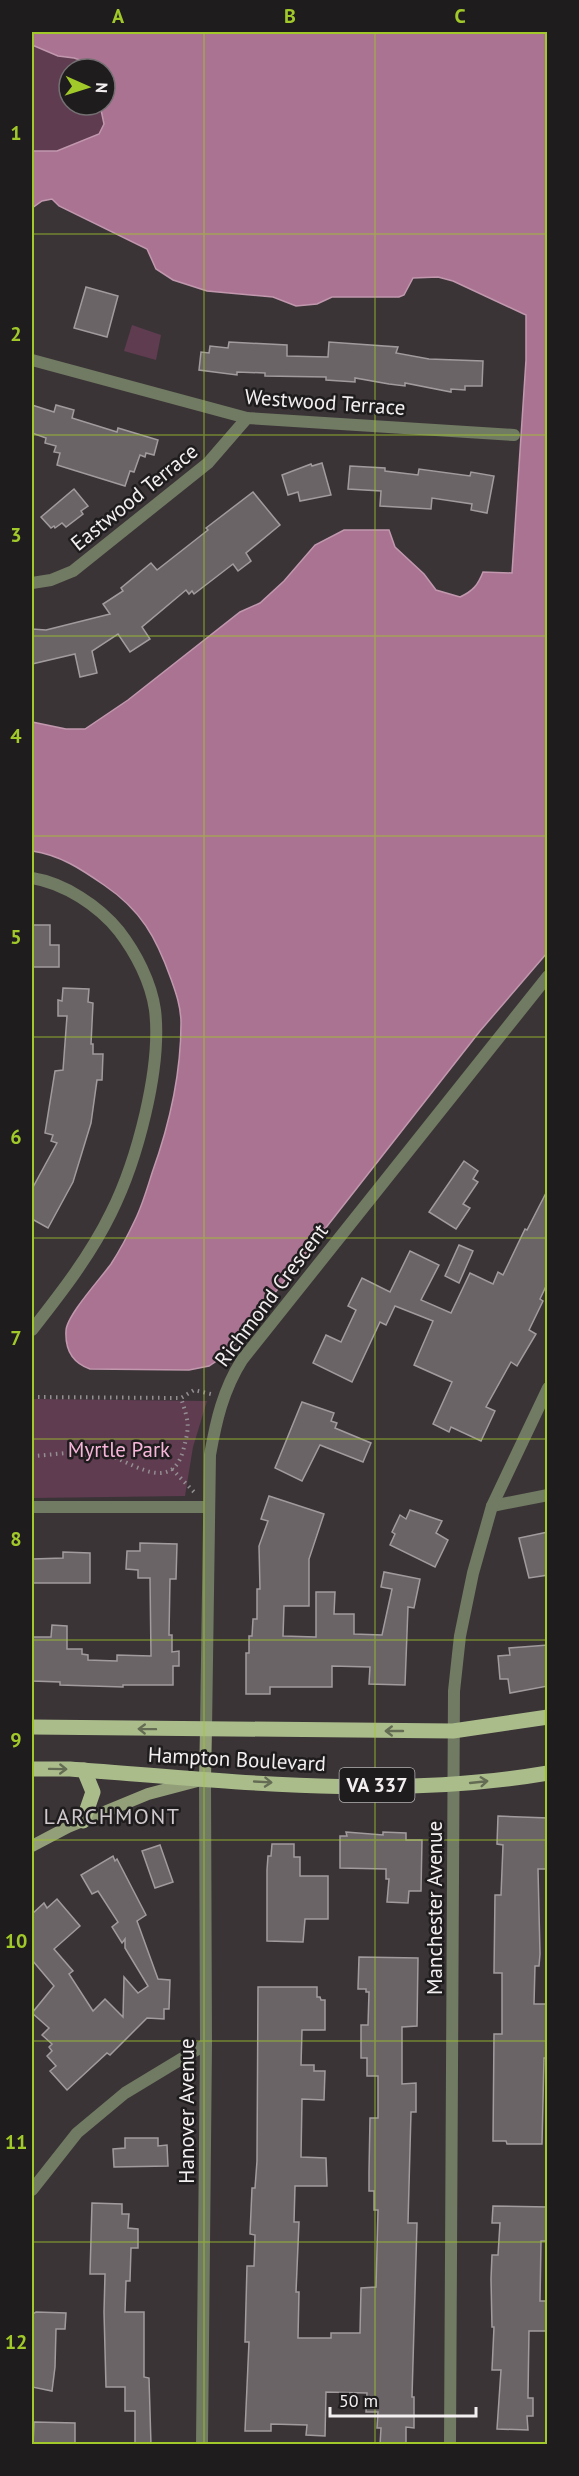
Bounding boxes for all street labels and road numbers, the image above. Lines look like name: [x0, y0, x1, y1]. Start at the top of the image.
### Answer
street label: Westwood Terrace: [244, 383, 406, 421]
street label: Eastwood Terrace: [65, 438, 203, 556]
street label: Richmond Crescent: [208, 1218, 334, 1372]
street label: Hampton Boulevard: [147, 1741, 327, 1777]
road number: VA 337: [340, 1768, 415, 1802]
street label: Manchester Avenue: [421, 1821, 448, 1995]
street label: Hanover Avenue: [173, 2038, 200, 2184]

